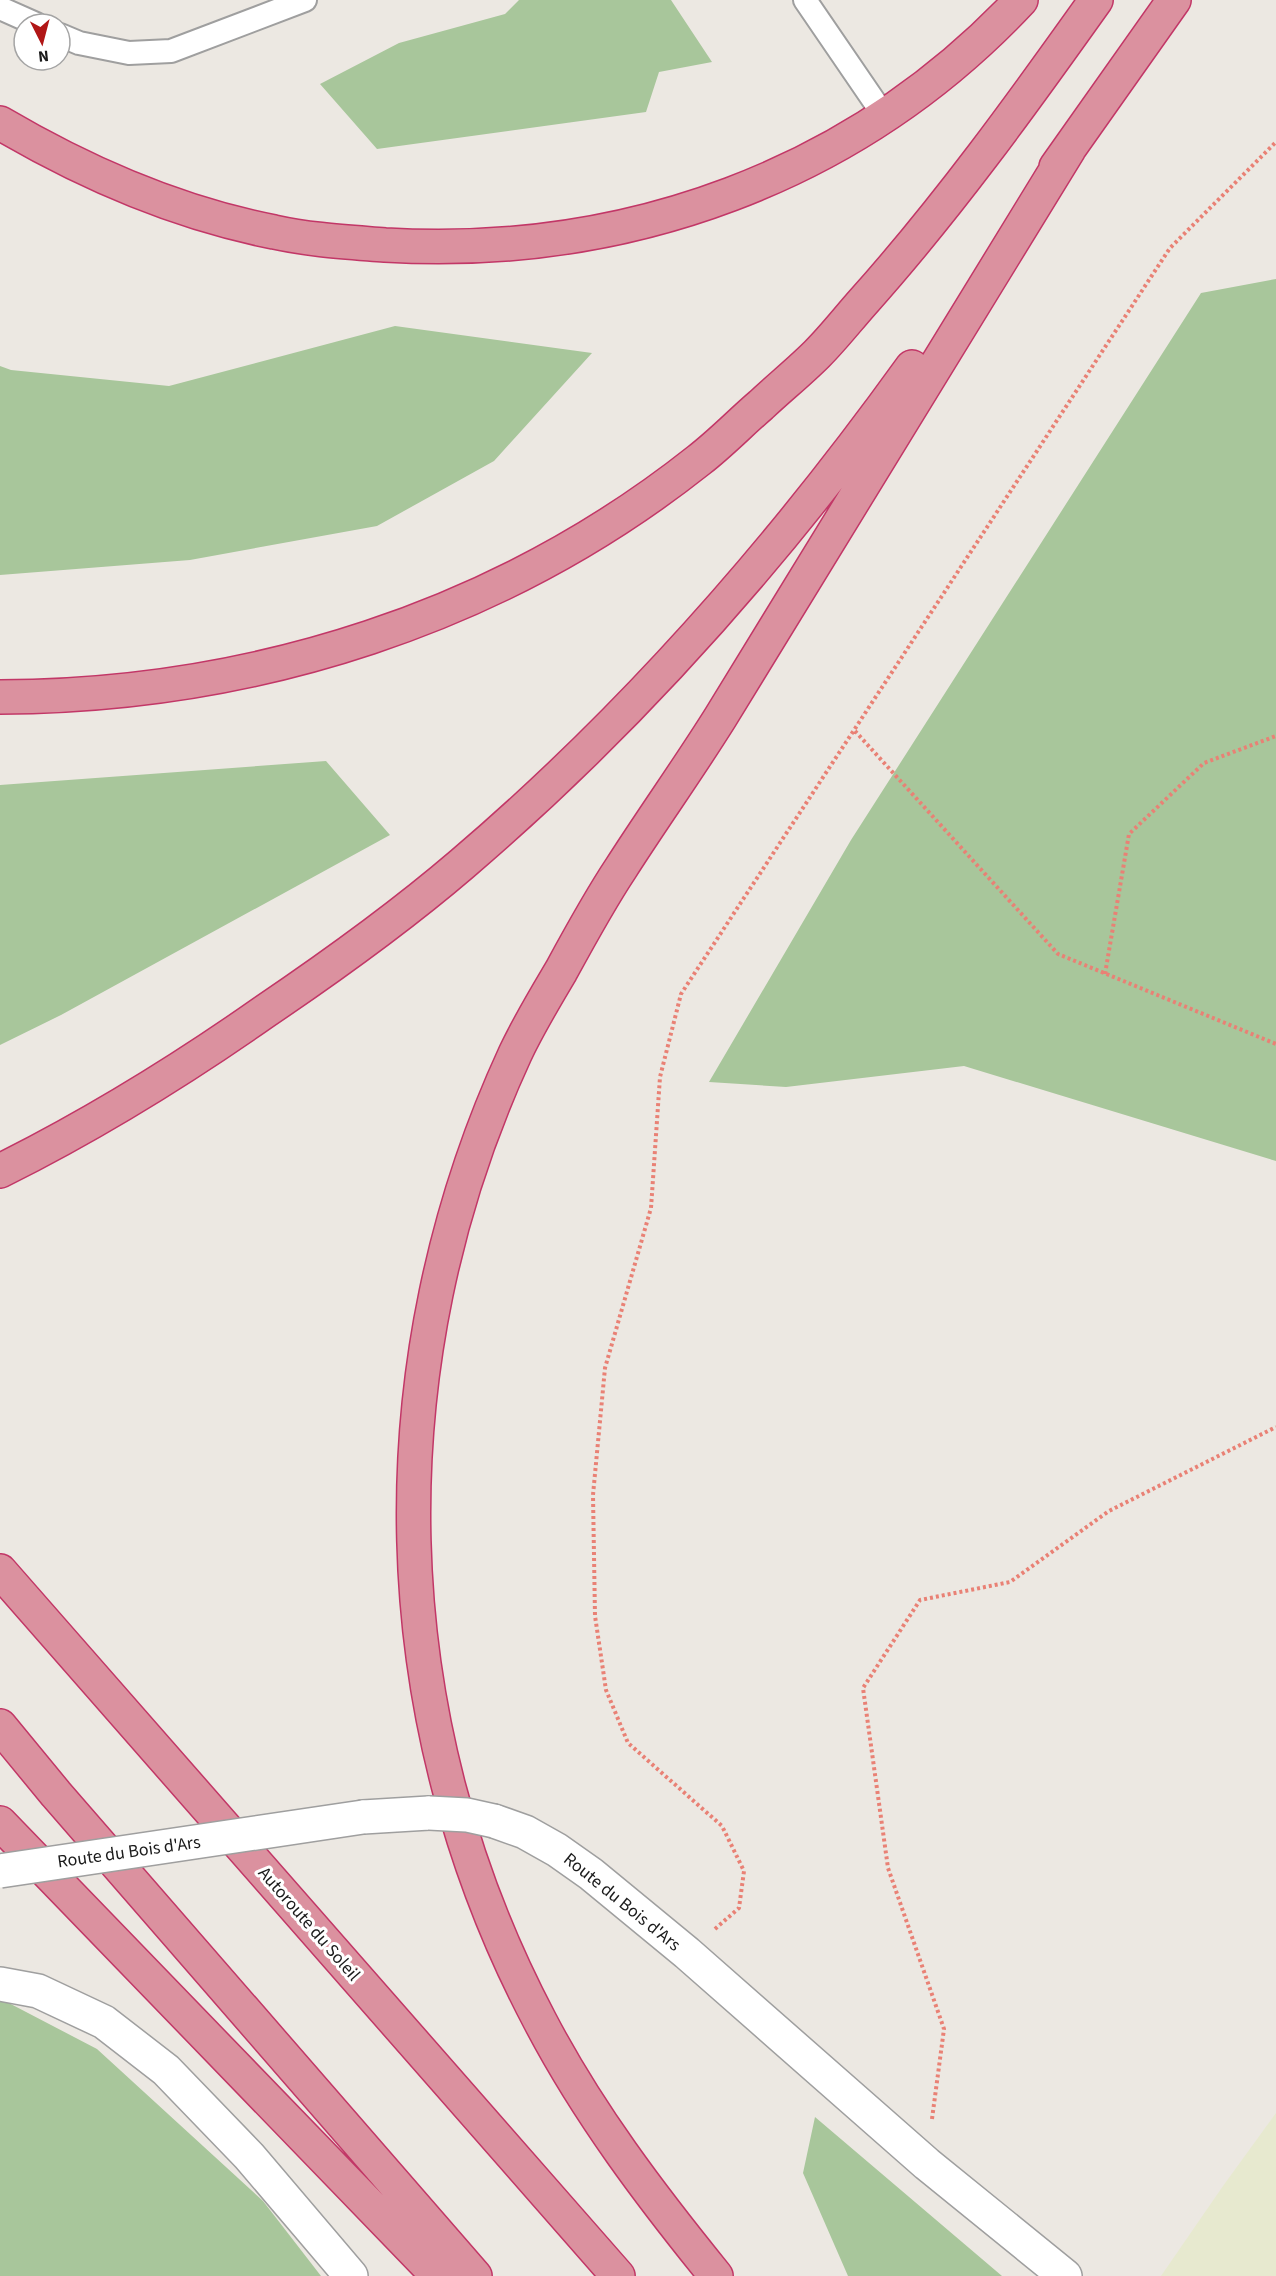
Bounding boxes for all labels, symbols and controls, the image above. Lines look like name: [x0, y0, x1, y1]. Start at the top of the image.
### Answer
north arrow: [12, 12, 72, 72]
text: N: [37, 44, 50, 67]
street label: Route du Bois d'Ars: [56, 1830, 202, 1874]
street label: Route du Bois d'Ars: [558, 1847, 686, 1957]
street label: Autoroute du Soleil: [252, 1861, 366, 1987]

